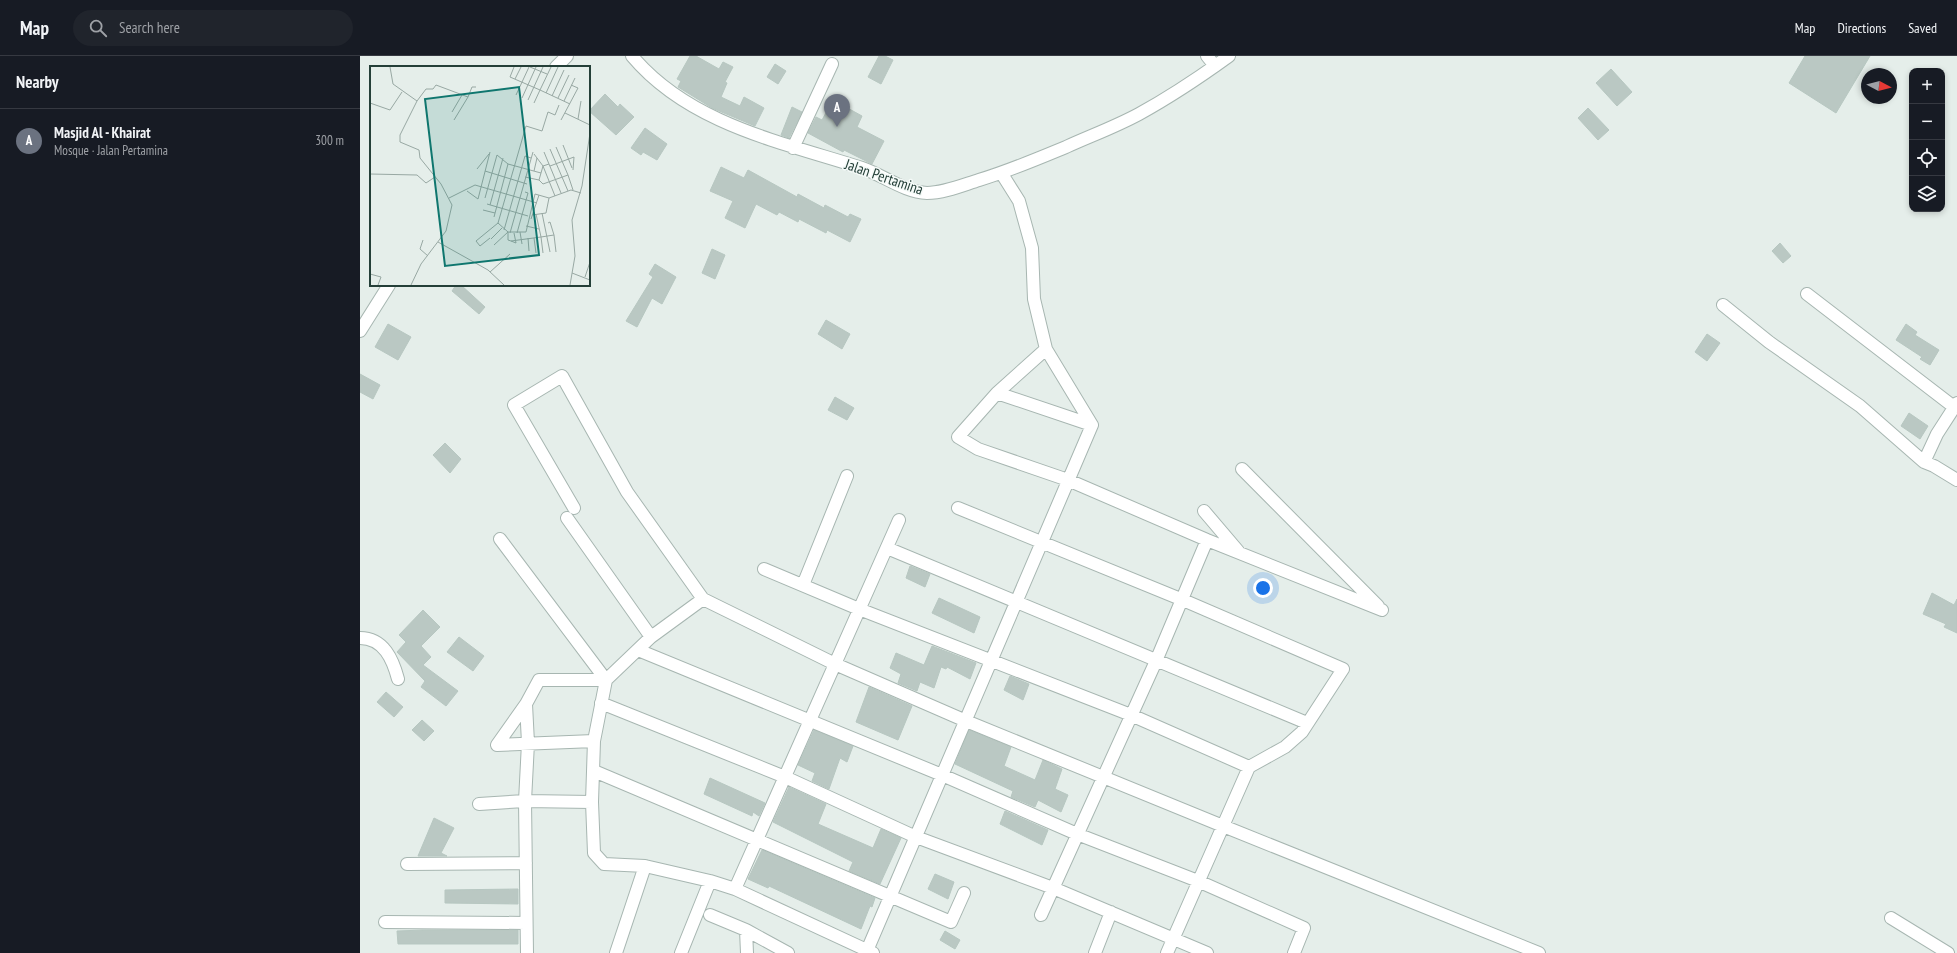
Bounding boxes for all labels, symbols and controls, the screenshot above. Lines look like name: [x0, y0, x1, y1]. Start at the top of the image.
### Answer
search box: [73, 10, 353, 46]
text: Map: [20, 16, 49, 40]
icon: search: [87, 17, 109, 39]
text: Search here: [119, 18, 180, 37]
text: Map: [1795, 19, 1815, 37]
text: Directions: [1837, 19, 1886, 37]
text: Saved: [1908, 19, 1937, 37]
inset map: [370, 66, 590, 286]
north arrow: [1861, 68, 1897, 104]
map controls: [1909, 68, 1945, 212]
button: +: [1909, 68, 1945, 104]
text: Nearby: [16, 71, 59, 93]
pin: A: [824, 94, 850, 127]
button: −: [1909, 104, 1945, 140]
text: Masjid Al - Khairat: [54, 123, 151, 142]
text: A: [26, 132, 32, 149]
text: 300 m: [315, 132, 344, 149]
button: locate: [1909, 140, 1945, 176]
text: Mosque · Jalan Pertamina: [54, 142, 168, 159]
street label: Jalan Pertamina: [842, 154, 926, 199]
button: layers: [1909, 176, 1945, 212]
your location: [1253, 578, 1273, 598]

